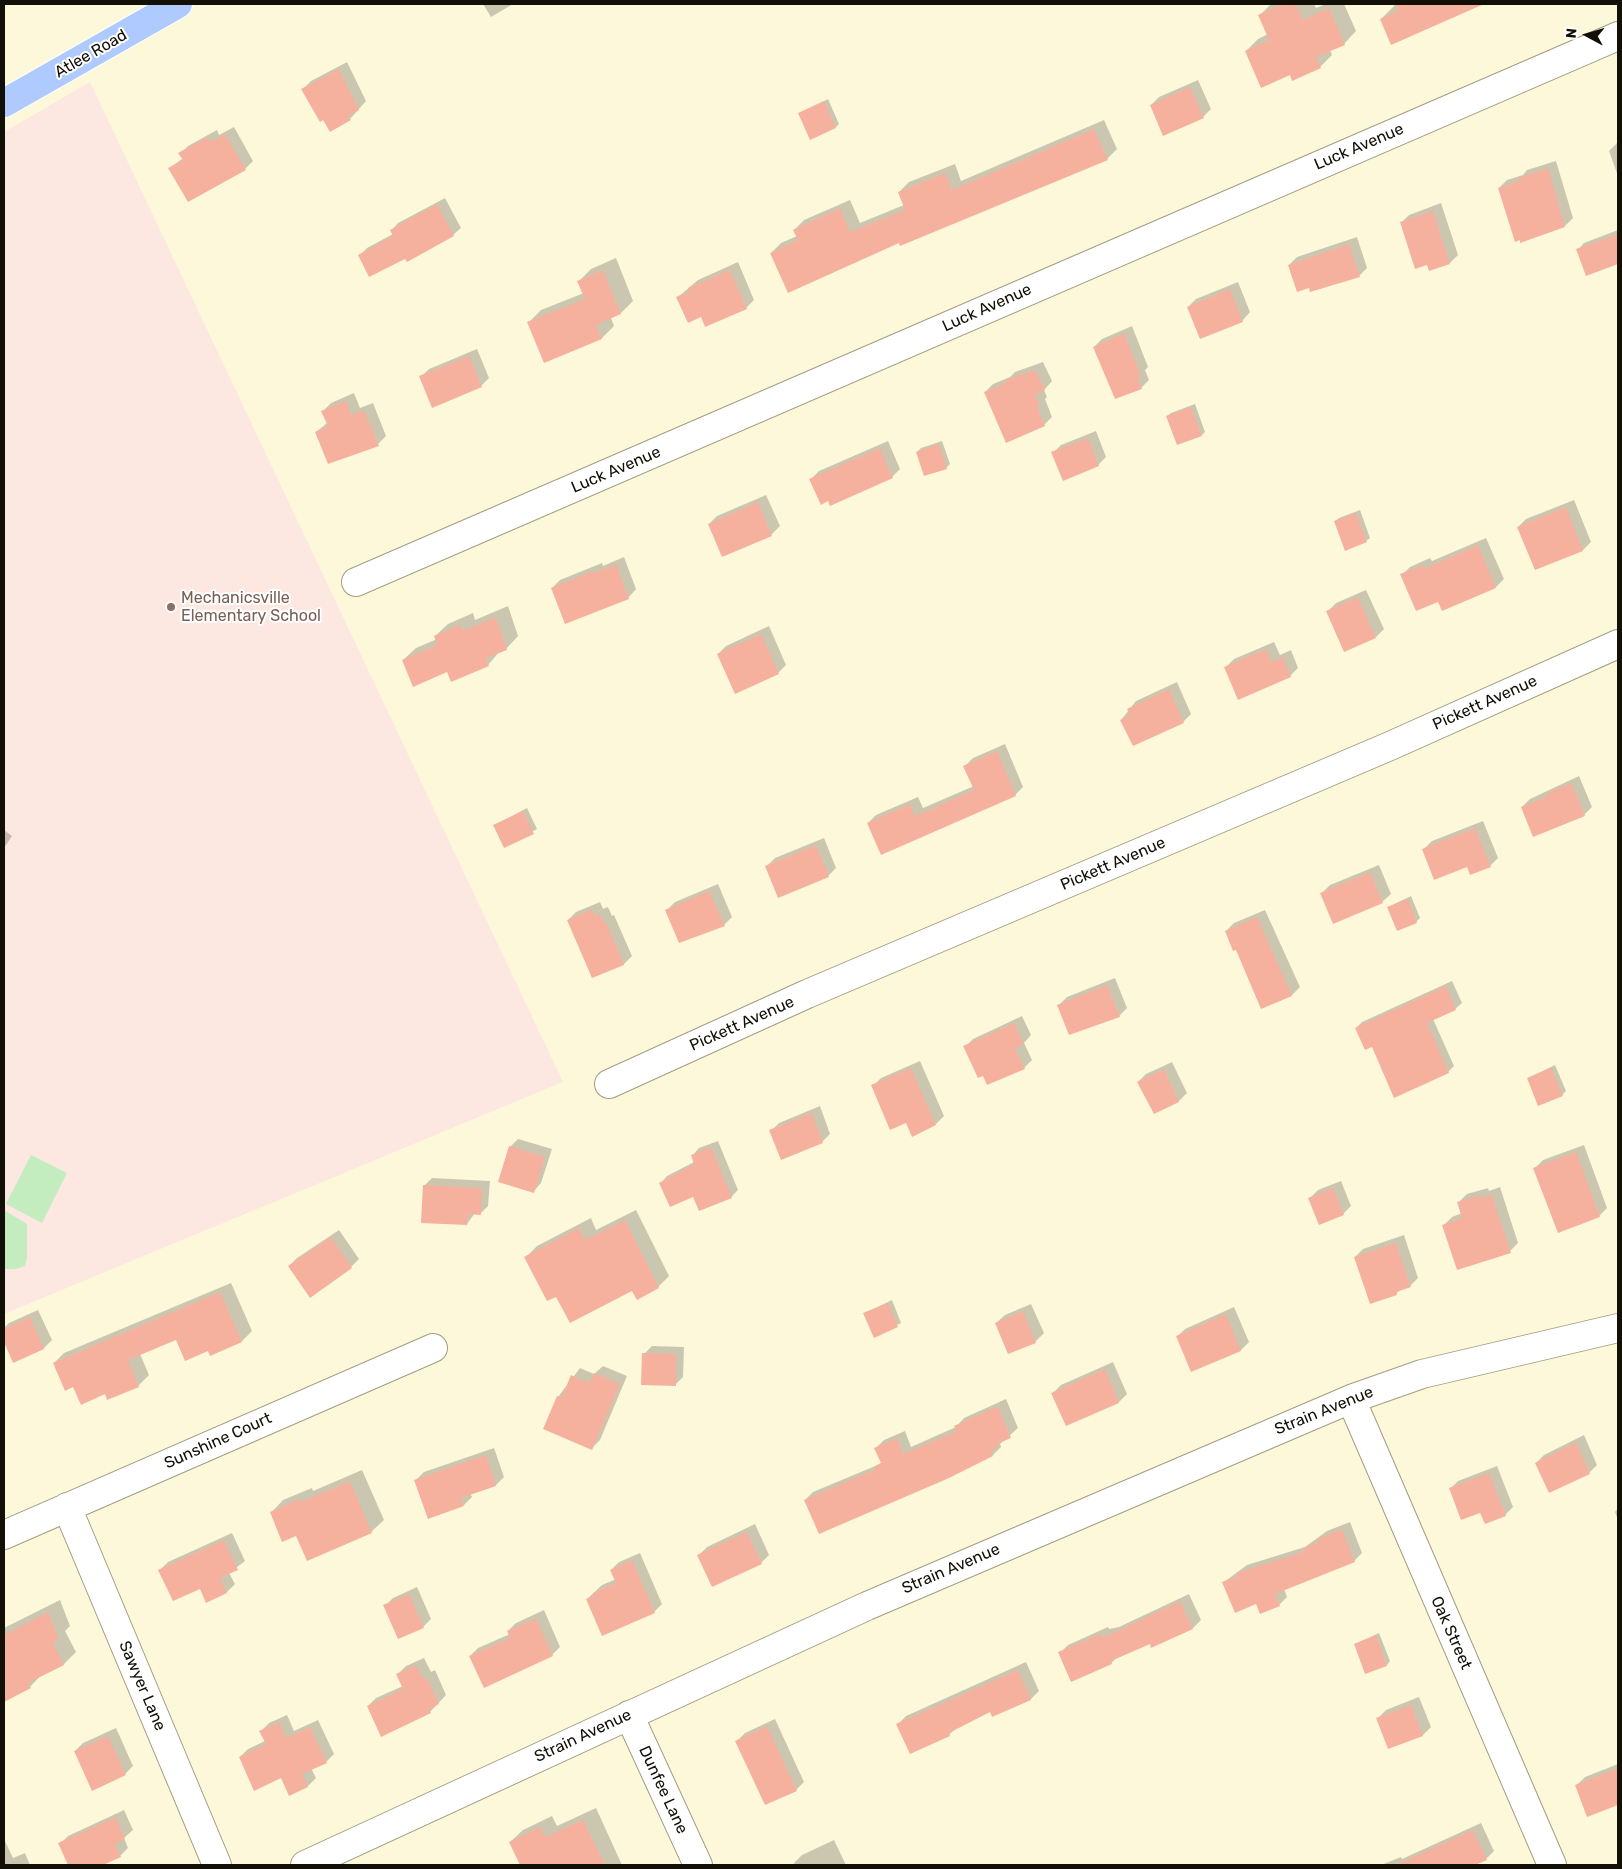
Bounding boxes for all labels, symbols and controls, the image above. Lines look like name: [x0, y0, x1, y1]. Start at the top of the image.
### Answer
north arrow: [1562, 10, 1612, 60]
street label: Atlee Road: [51, 26, 131, 82]
text: N: [1563, 27, 1581, 39]
street label: Luck Avenue: [1311, 120, 1407, 174]
street label: Luck Avenue: [940, 280, 1034, 336]
street label: Luck Avenue: [568, 443, 664, 497]
place label: Mechanicsville Elementary School: [181, 588, 321, 626]
marker: Mechanicsville Elementary School: [165, 601, 177, 613]
street label: Pickett Avenue: [1430, 671, 1540, 735]
street label: Pickett Avenue: [1058, 833, 1168, 895]
street label: Pickett Avenue: [687, 992, 797, 1056]
street label: Strain Avenue: [1272, 1383, 1376, 1439]
street label: Sunshine Court: [161, 1409, 275, 1473]
street label: Strain Avenue: [899, 1540, 1003, 1598]
street label: Oak Street: [1426, 1593, 1476, 1673]
street label: Sawyer Lane: [114, 1638, 170, 1734]
street label: Strain Avenue: [532, 1705, 634, 1767]
street label: Dunfee Lane: [634, 1743, 692, 1837]

